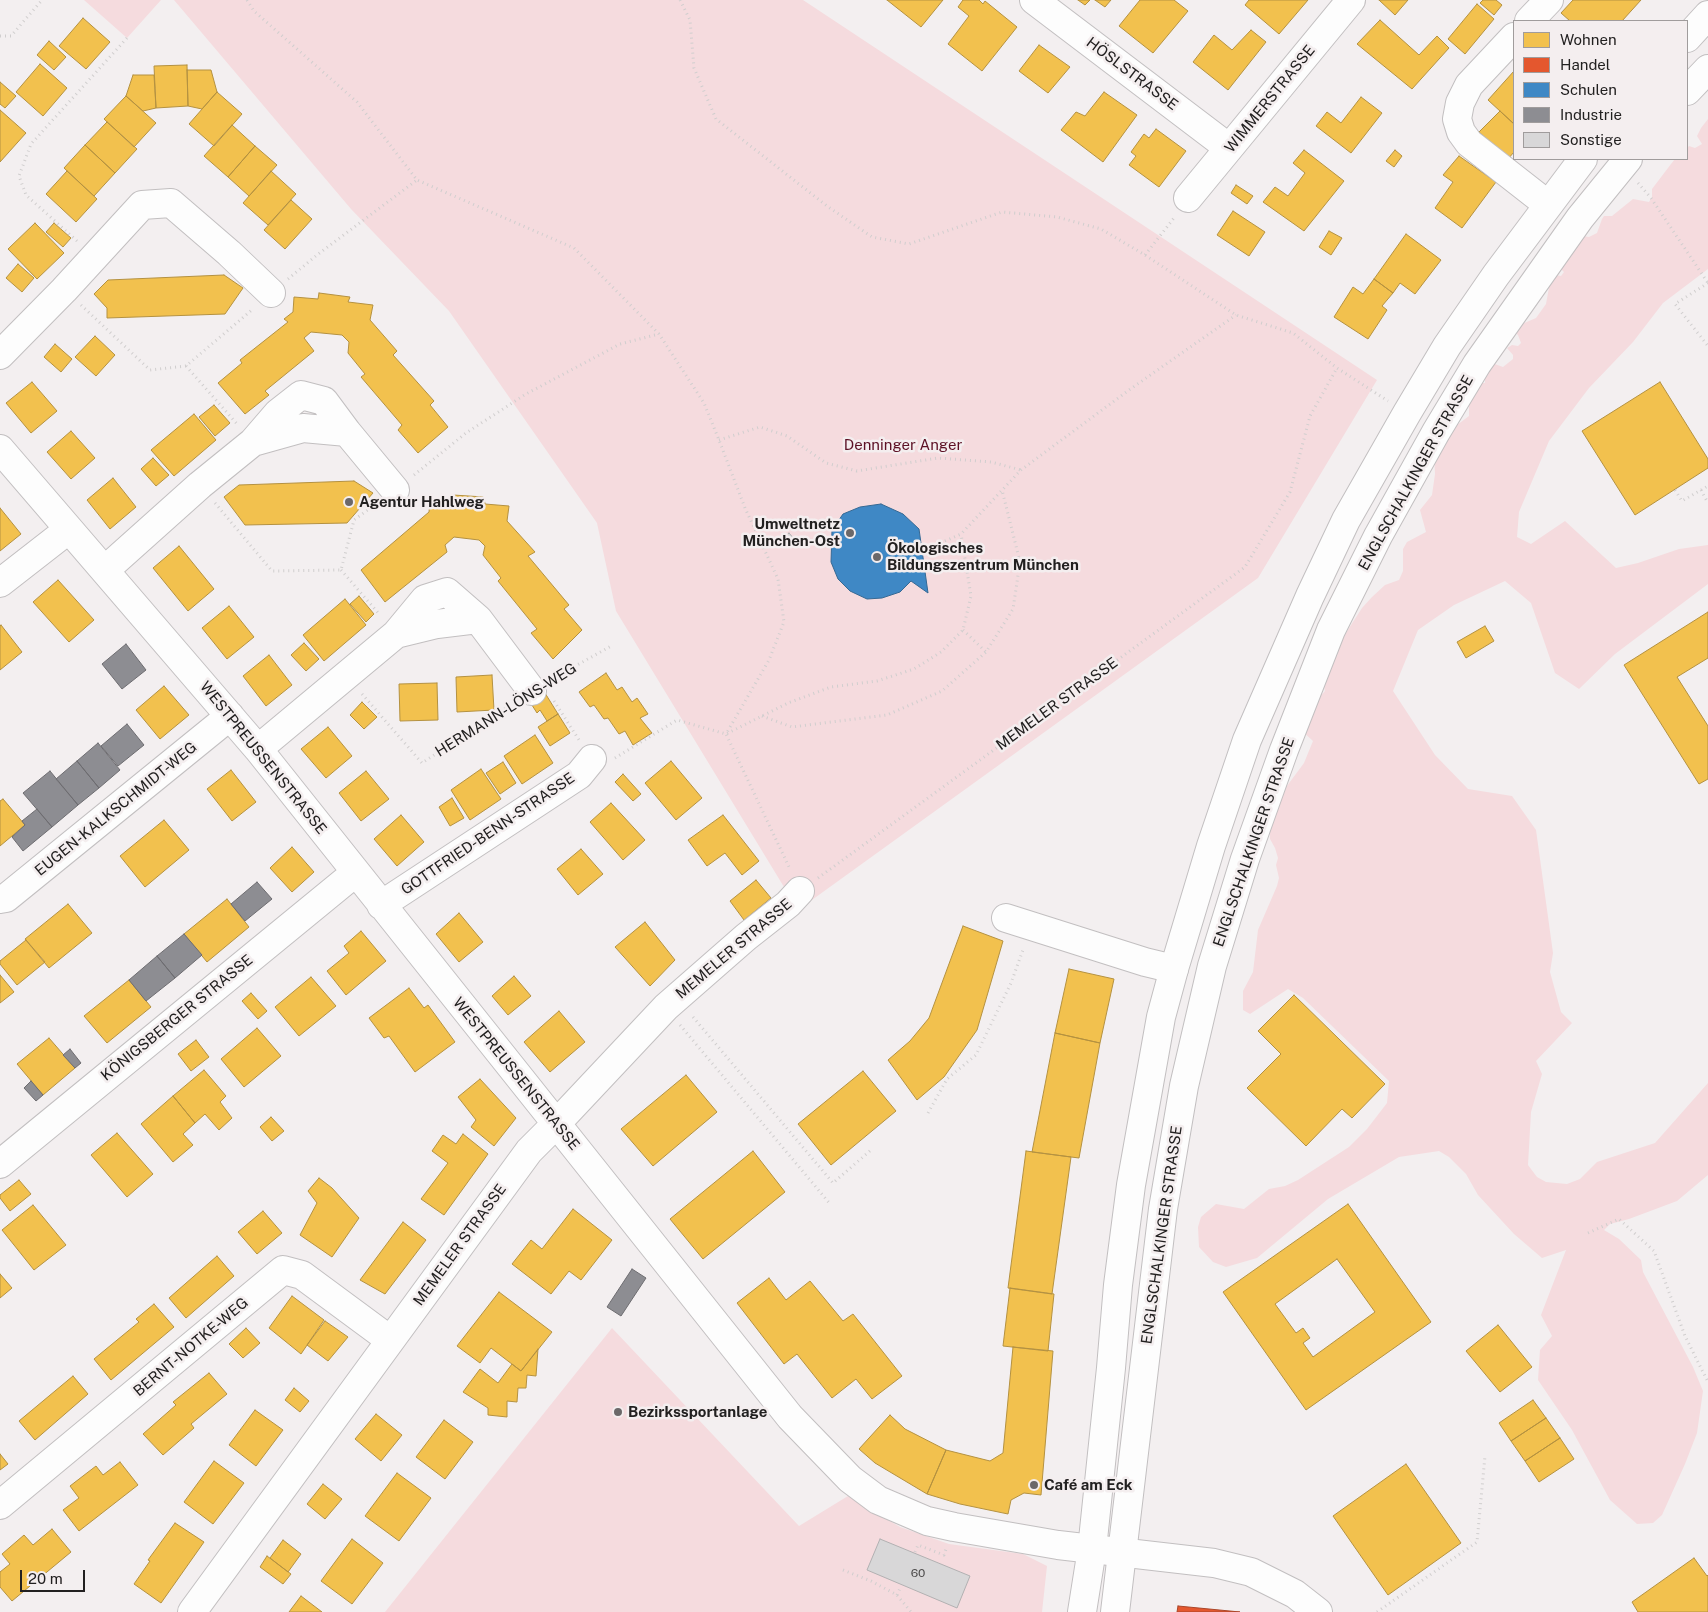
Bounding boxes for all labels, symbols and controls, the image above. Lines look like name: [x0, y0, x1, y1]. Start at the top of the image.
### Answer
legend: [1513, 20, 1688, 160]
text: Wohnen: [1560, 31, 1617, 48]
street label: HÖSLSTRASSE: [1083, 34, 1181, 114]
street label: WIMMERSTRASSE: [1221, 42, 1319, 156]
text: Handel: [1560, 56, 1610, 73]
text: Schulen: [1560, 81, 1617, 98]
text: Industrie: [1560, 106, 1622, 123]
text: Sonstige: [1560, 131, 1622, 148]
street label: ENGLSCHALKINGER STRASSE: [1355, 372, 1477, 574]
park label: Denninger Anger: [844, 436, 962, 454]
place label: Agentur Hahlweg: [359, 493, 484, 511]
marker: Agentur Hahlweg: [343, 496, 355, 508]
place label: Umweltnetz München-Ost: [743, 515, 840, 550]
marker: Umweltnetz München-Ost: [844, 527, 856, 539]
place label: Ökologisches Bildungszentrum München: [887, 539, 1079, 574]
marker: Ökologisches Bildungszentrum München: [871, 551, 883, 563]
street label: MEMELER STRASSE: [993, 654, 1121, 754]
street label: HERMANN-LÖNS-WEG: [432, 659, 580, 761]
street label: WESTPREUSSENSTRASSE: [196, 678, 330, 838]
street label: ENGLSCHALKINGER STRASSE: [1210, 735, 1298, 949]
street label: EUGEN-KALKSCHMIDT-WEG: [31, 738, 201, 880]
street label: GOTTFRIED-BENN-STRASSE: [398, 769, 578, 899]
street label: MEMELER STRASSE: [672, 895, 796, 1003]
street label: KÖNIGSBERGER STRASSE: [97, 951, 257, 1085]
street label: WESTPREUSSENSTRASSE: [449, 994, 583, 1154]
street label: ENGLSCHALKINGER STRASSE: [1138, 1125, 1186, 1345]
street label: MEMELER STRASSE: [410, 1181, 510, 1309]
street label: BERNT-NOTKE-WEG: [130, 1294, 252, 1400]
place label: Bezirkssportanlage: [628, 1403, 767, 1421]
marker: Bezirkssportanlage: [612, 1406, 624, 1418]
place label: Café am Eck: [1044, 1476, 1133, 1494]
marker: Café am Eck: [1028, 1479, 1040, 1491]
scale bar: [22, 1560, 88, 1592]
house number: 60: [911, 1566, 925, 1580]
text: 20 m: [28, 1570, 63, 1587]

